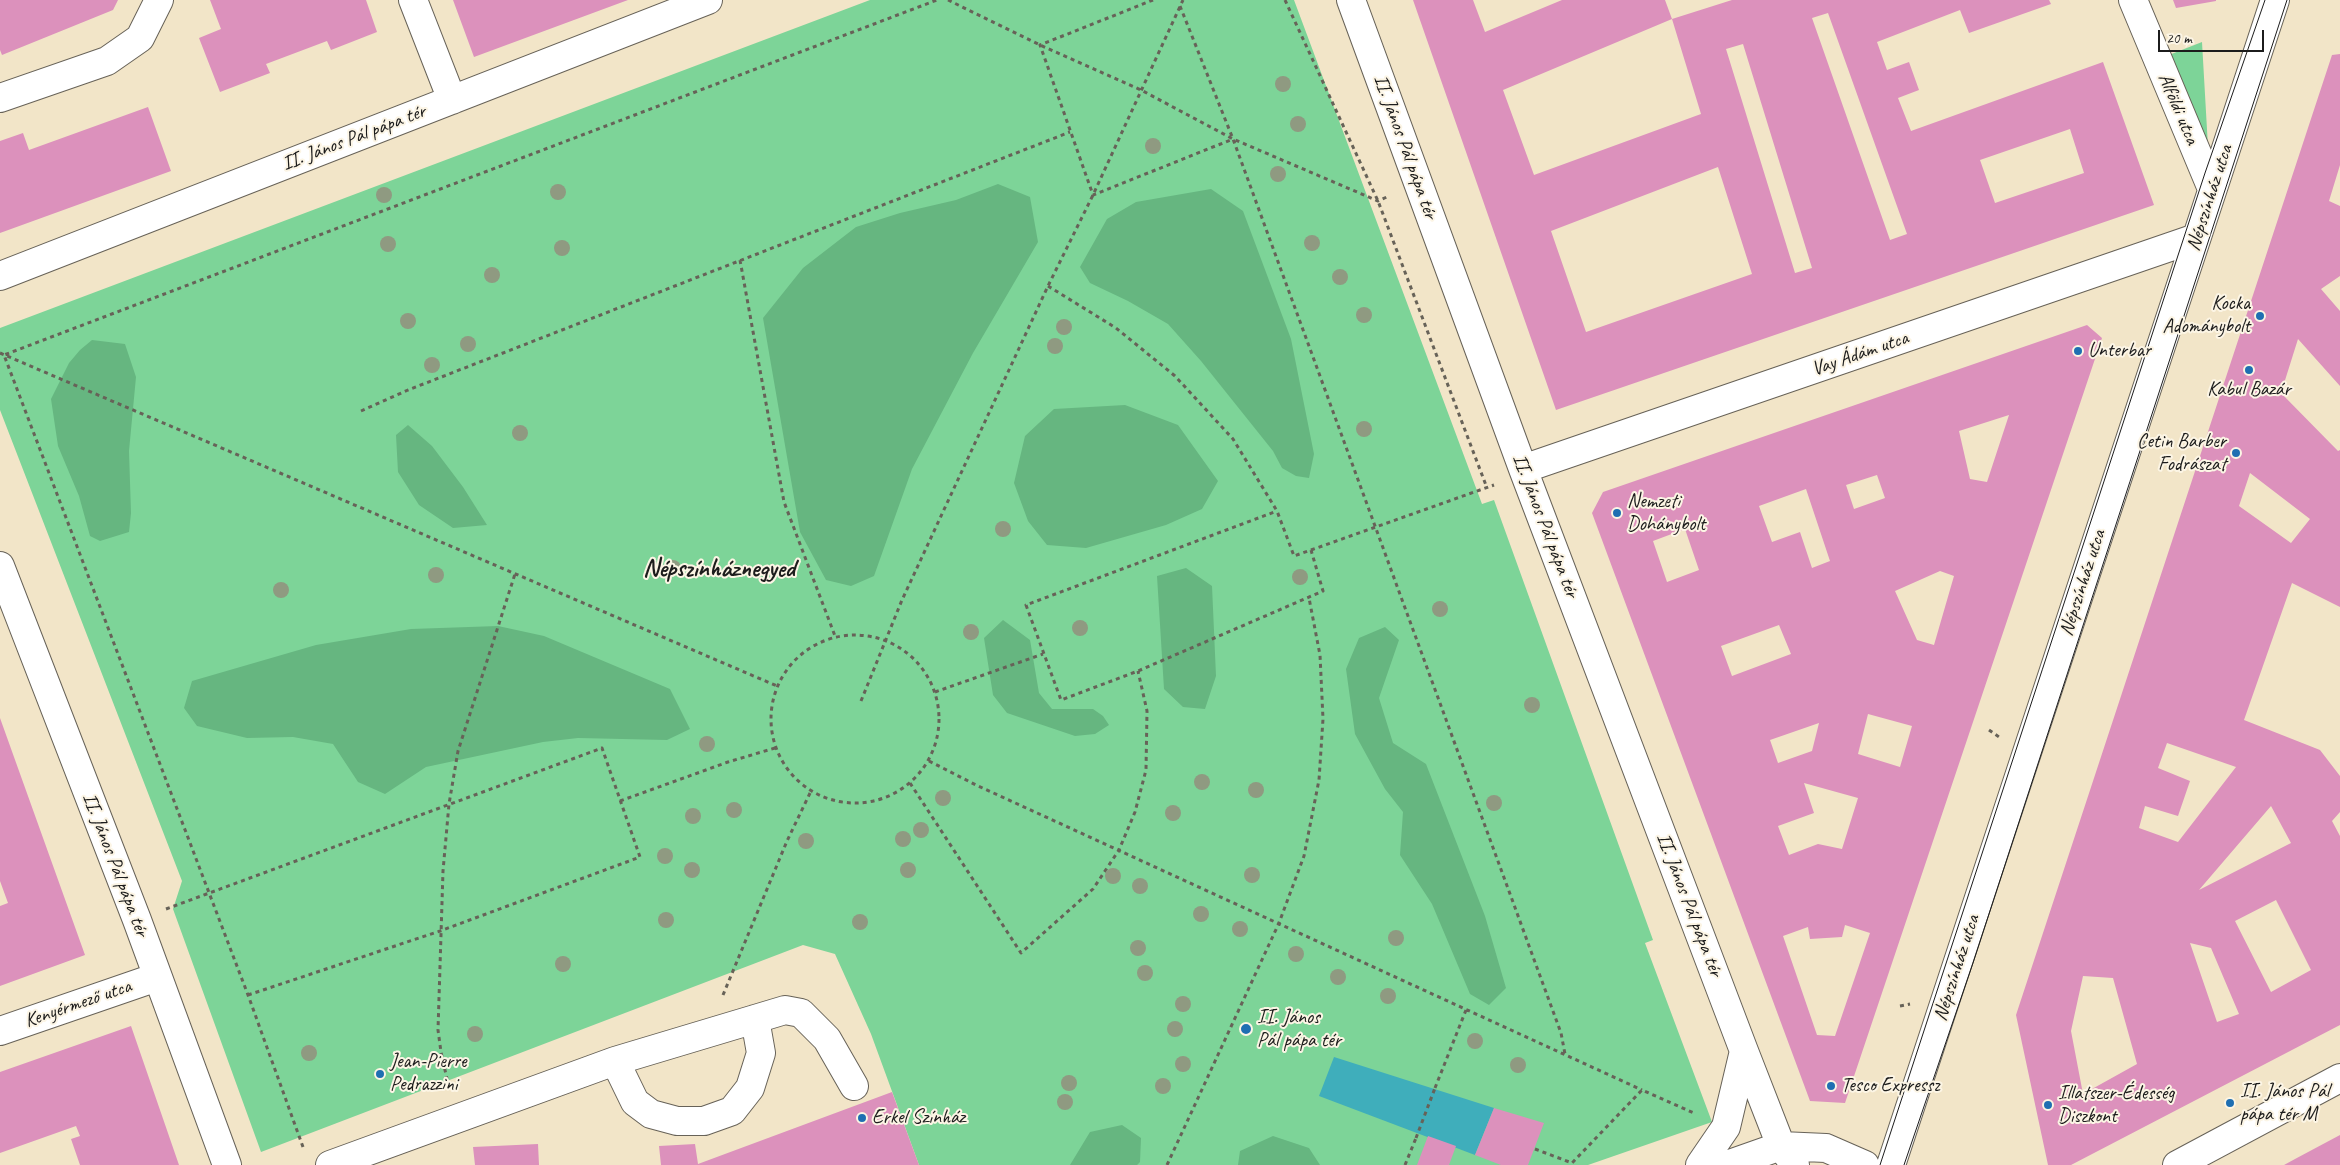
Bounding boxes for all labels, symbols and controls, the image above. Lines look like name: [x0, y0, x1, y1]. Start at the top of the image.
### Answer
scale bar: [2160, 20, 2266, 52]
text: 20 m: [2166, 29, 2192, 48]
street label: Alföldi utca: [2152, 70, 2204, 148]
street label: II. János Pál pápa tér: [1368, 72, 1442, 222]
street label: II. János Pál pápa tér: [279, 100, 429, 176]
street label: Népszínház utca: [2182, 142, 2238, 254]
place label: Kocka Adománybolt: [2162, 292, 2250, 339]
marker: Kocka Adománybolt: [2254, 310, 2266, 322]
street label: Vay Ádám utca: [1809, 326, 1911, 382]
place label: Unterbar: [2088, 339, 2151, 363]
marker: Unterbar: [2072, 345, 2084, 357]
marker: Kabul Bazár: [2243, 364, 2255, 376]
place label: Kabul Bazár: [2207, 378, 2291, 402]
place label: Cetin Barber Fodrászat: [2137, 430, 2226, 477]
marker: Cetin Barber Fodrászat: [2230, 447, 2242, 459]
street label: II. János Pál pápa tér: [1507, 451, 1583, 601]
place label: Nemzeti Dohánybolt: [1627, 490, 1705, 537]
marker: Nemzeti Dohánybolt: [1611, 507, 1623, 519]
street label: Népszínház utca: [2055, 527, 2111, 639]
district label: Népszínháznegyed: [643, 554, 795, 584]
street label: II. János Pál pápa tér: [77, 790, 153, 940]
street label: II. János Pál pápa tér: [1651, 830, 1727, 980]
street label: Népszínház utca: [1929, 912, 1985, 1024]
street label: Kenyérmező utca: [22, 975, 134, 1033]
place label: II. János Pál pápa tér: [1257, 1006, 1341, 1053]
marker: II. János Pál pápa tér: [1239, 1022, 1253, 1036]
place label: Jean-Pierre Pedrazzini: [390, 1050, 467, 1097]
marker: Jean-Pierre Pedrazzini: [374, 1068, 386, 1080]
place label: Tesco Expressz: [1841, 1074, 1939, 1098]
marker: Tesco Expressz: [1825, 1080, 1837, 1092]
place label: II. János Pál pápa tér M: [2240, 1080, 2329, 1127]
place label: Illatszer-Édesség Diszkont: [2058, 1082, 2174, 1129]
marker: II. János Pál pápa tér M: [2224, 1097, 2236, 1109]
marker: Illatszer-Édesség Diszkont: [2042, 1099, 2054, 1111]
place label: Erkel Színház: [872, 1106, 965, 1130]
marker: Erkel Színház: [856, 1112, 868, 1124]

